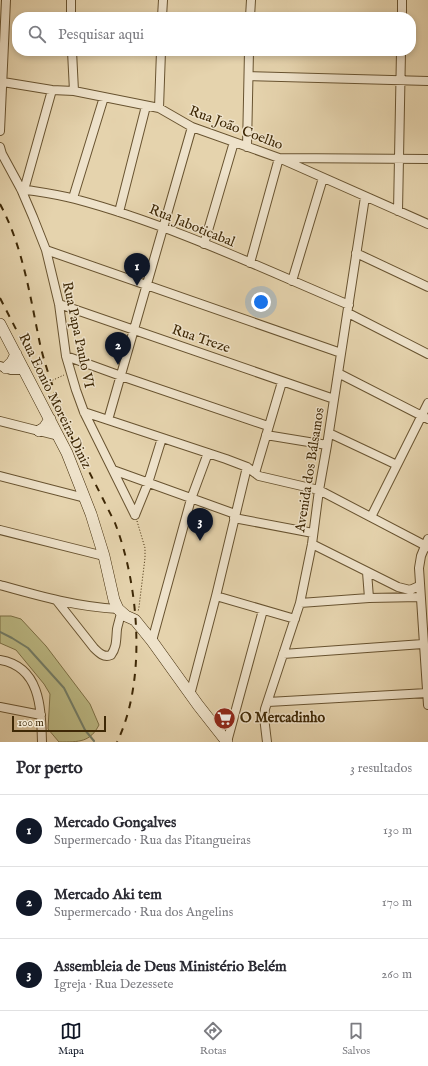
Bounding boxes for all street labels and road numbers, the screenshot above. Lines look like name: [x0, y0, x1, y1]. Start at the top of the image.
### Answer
street label: Rua João Coelho: [186, 102, 286, 154]
street label: Rua Jaboticabal: [146, 201, 238, 252]
street label: Rua Papa Paulo VI: [58, 280, 98, 390]
street label: Rua Treze: [169, 321, 233, 358]
street label: Rua Eonio Moreira Diniz: [14, 330, 96, 472]
street label: Avenida dos Bálsamos: [291, 406, 329, 535]

